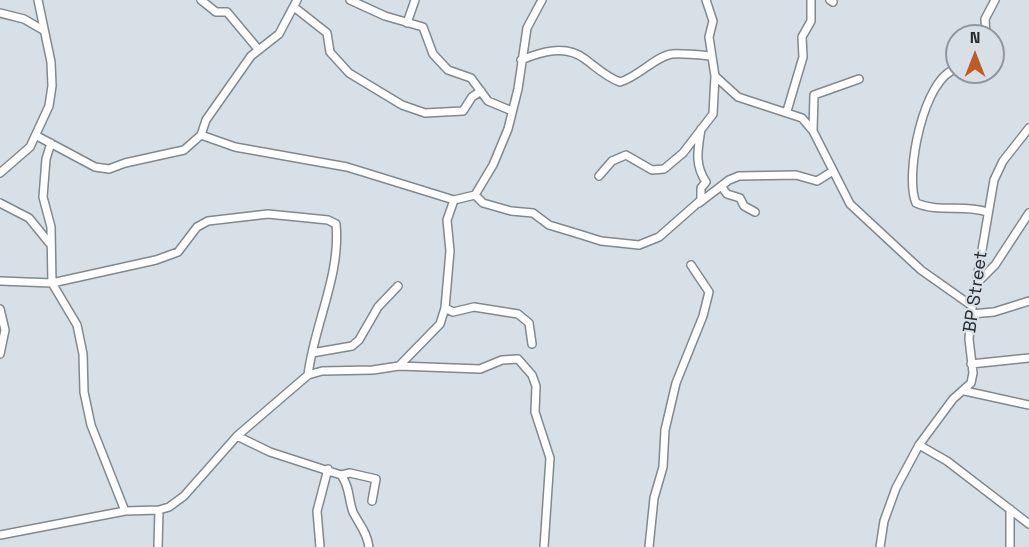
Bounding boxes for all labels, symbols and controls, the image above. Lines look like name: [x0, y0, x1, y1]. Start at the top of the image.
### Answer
north arrow: [945, 24, 1005, 84]
text: N: [970, 27, 980, 48]
street label: BP Street: [960, 250, 992, 334]

